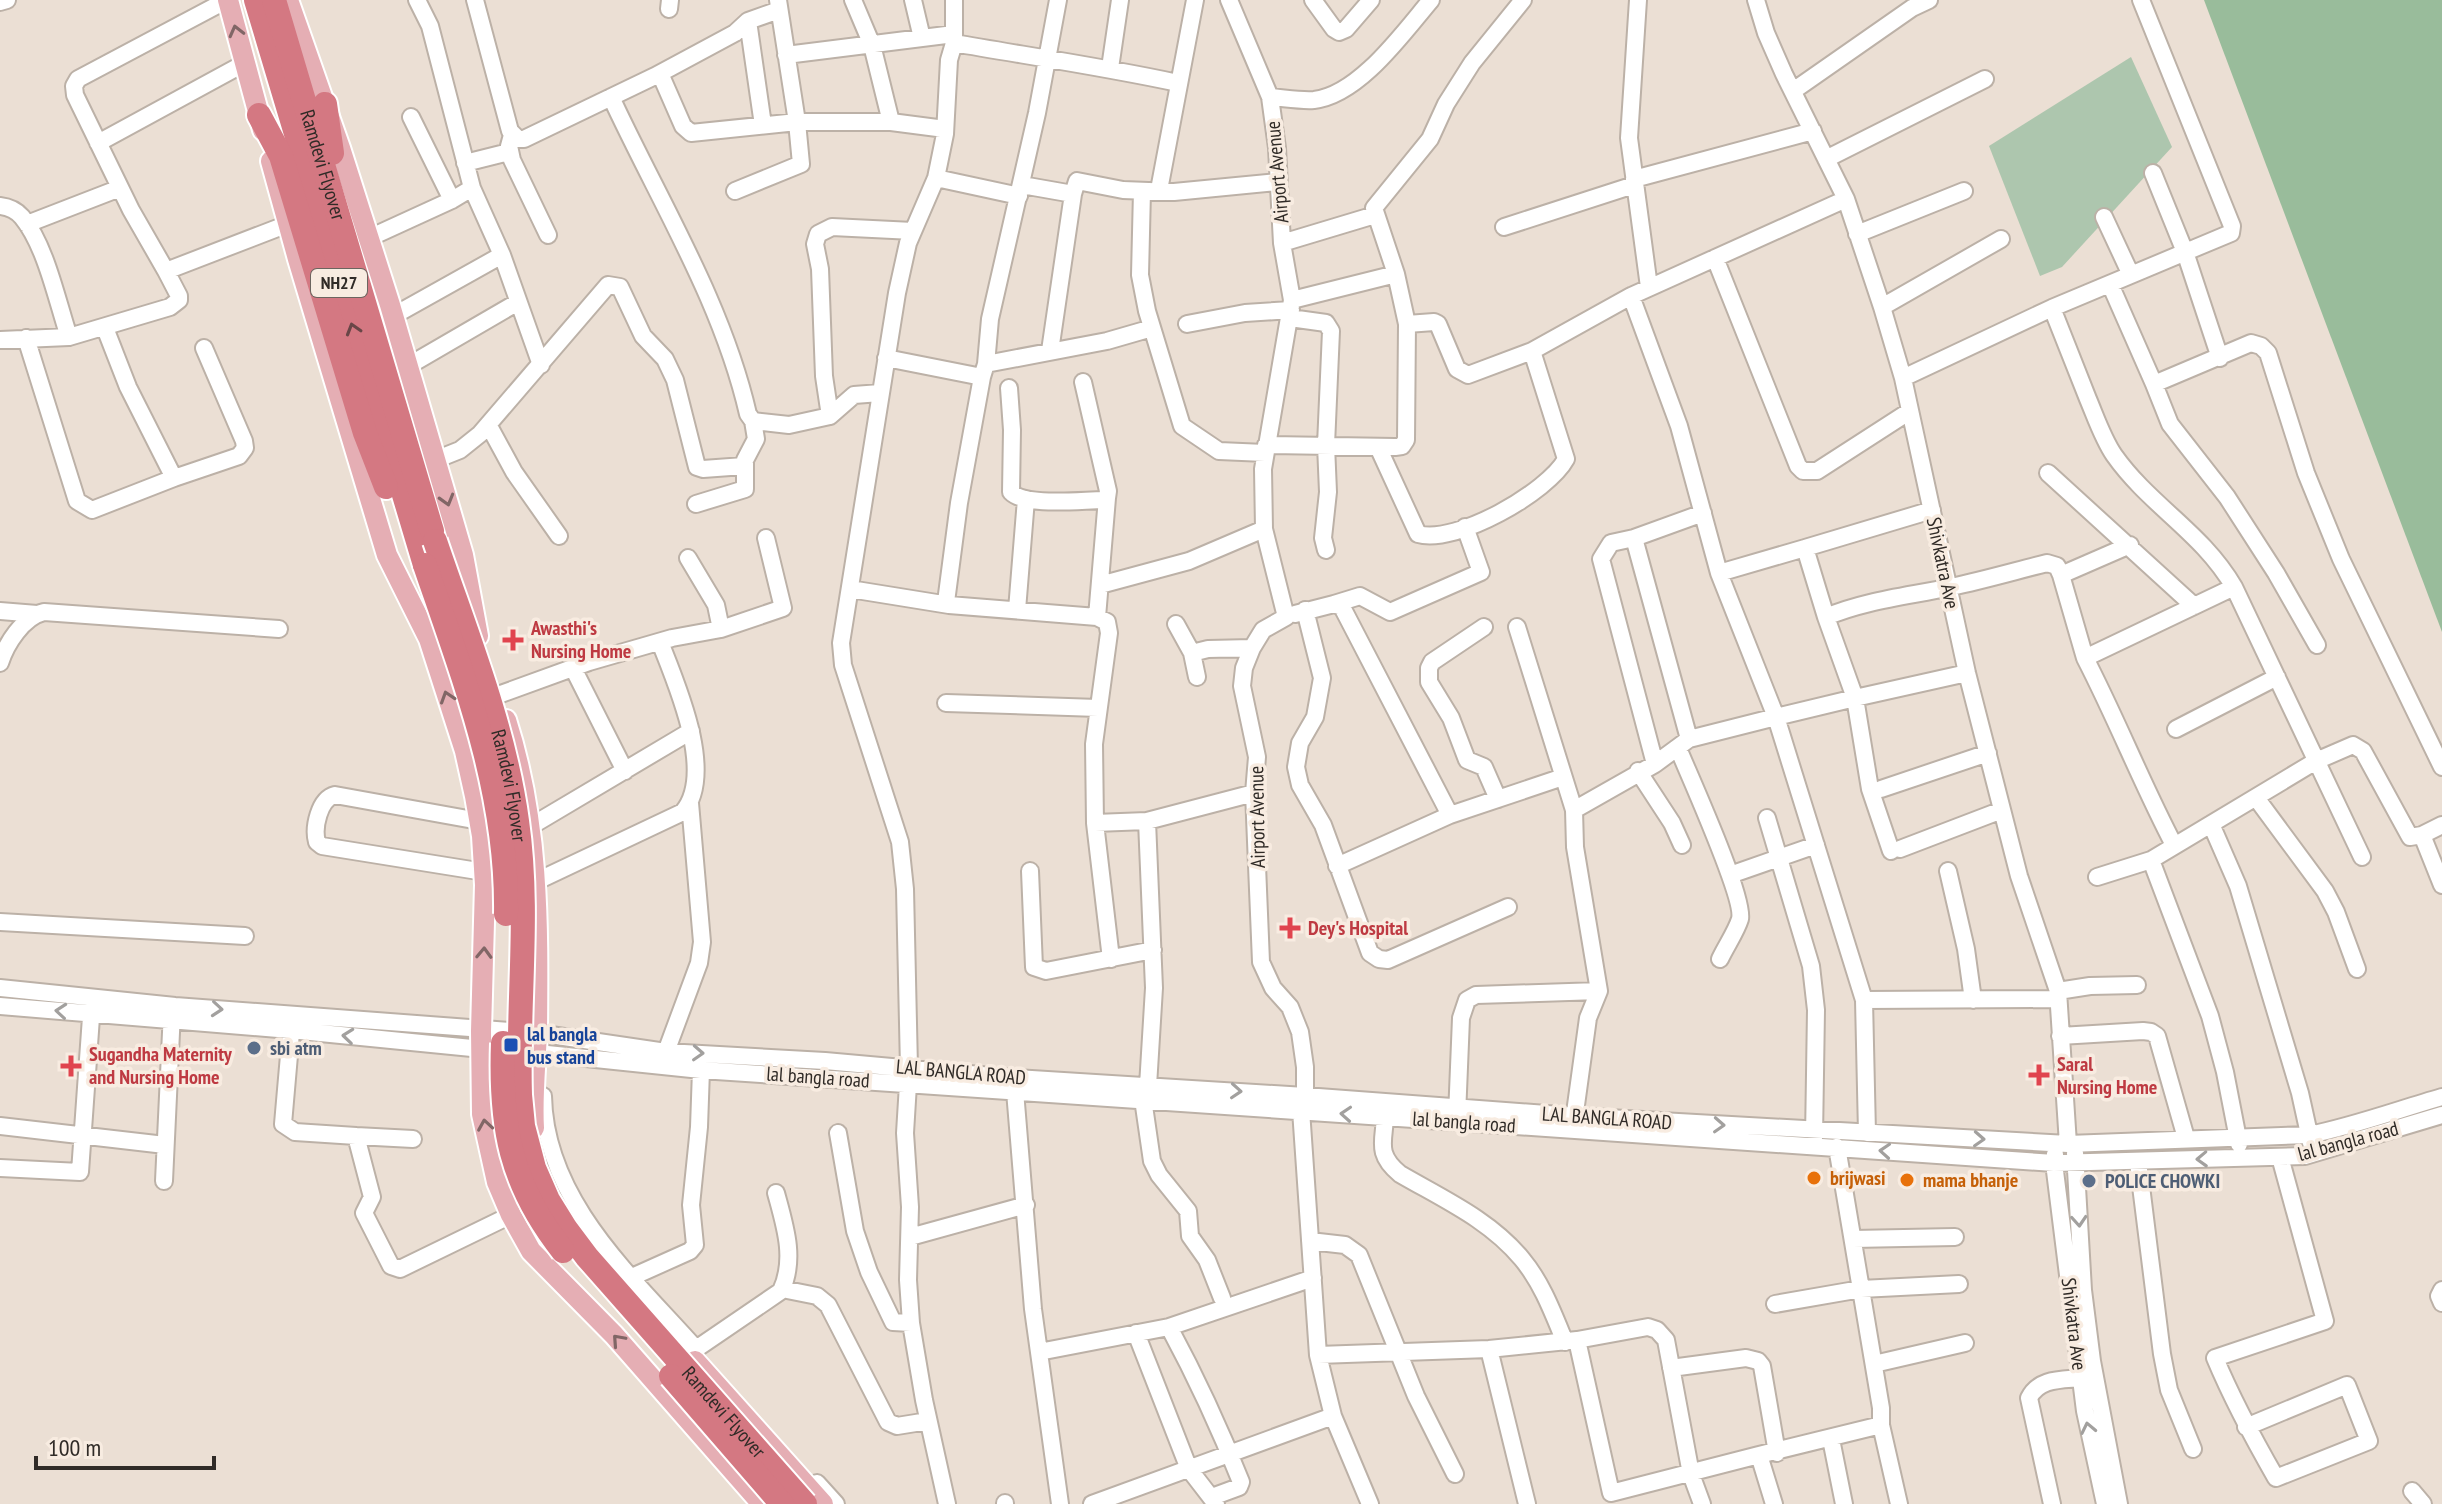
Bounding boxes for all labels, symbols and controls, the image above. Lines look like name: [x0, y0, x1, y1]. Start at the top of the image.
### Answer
one-way arrow: [229, 24, 246, 38]
street label: Ramdevi Flyover: [294, 107, 352, 224]
street label: Airport Avenue: [1260, 120, 1294, 224]
road number: NH27: [311, 269, 367, 297]
one-way arrow: [346, 323, 362, 337]
one-way arrow: [438, 493, 454, 506]
street label: Shivkatra Ave: [1921, 515, 1965, 611]
place label: Awasthi's Nursing Home: [530, 615, 631, 664]
marker: Awasthi's Nursing Home: [502, 629, 524, 651]
one-way arrow: [441, 691, 457, 705]
street label: Ramdevi Flyover: [485, 726, 533, 844]
street label: Airport Avenue: [1243, 766, 1271, 868]
place label: Dey's Hospital: [1308, 915, 1408, 941]
marker: Dey's Hospital: [1279, 917, 1301, 939]
one-way arrow: [475, 946, 492, 959]
one-way arrow: [211, 1001, 224, 1018]
one-way arrow: [54, 1003, 67, 1020]
place label: lal bangla bus stand: [527, 1021, 597, 1070]
one-way arrow: [341, 1027, 354, 1044]
place label: sbi atm: [270, 1035, 322, 1061]
marker: lal bangla bus stand: [502, 1036, 520, 1054]
marker: sbi atm: [245, 1039, 263, 1057]
place label: Sugandha Maternity and Nursing Home: [89, 1041, 233, 1090]
one-way arrow: [692, 1045, 705, 1062]
place label: Saral Nursing Home: [2057, 1051, 2157, 1100]
street label: LAL BANGLA ROAD: [895, 1053, 1027, 1091]
marker: Sugandha Maternity and Nursing Home: [60, 1055, 82, 1077]
street label: lal bangla road: [766, 1060, 870, 1094]
marker: Saral Nursing Home: [2028, 1064, 2050, 1086]
one-way arrow: [1230, 1082, 1243, 1099]
street label: LAL BANGLA ROAD: [1541, 1100, 1673, 1136]
street label: lal bangla road: [1412, 1105, 1516, 1139]
one-way arrow: [1339, 1106, 1352, 1123]
street label: lal bangla road: [2295, 1115, 2401, 1167]
one-way arrow: [1713, 1116, 1726, 1133]
one-way arrow: [477, 1118, 494, 1132]
one-way arrow: [1973, 1130, 1986, 1147]
one-way arrow: [1878, 1143, 1891, 1160]
one-way arrow: [2195, 1151, 2208, 1168]
place label: brijwasi: [1830, 1165, 1885, 1191]
place label: mama bhanje: [1923, 1167, 2018, 1193]
place label: POLICE CHOWKI: [2105, 1168, 2220, 1194]
marker: brijwasi: [1805, 1169, 1823, 1187]
marker: mama bhanje: [1898, 1171, 1916, 1189]
marker: POLICE CHOWKI: [2080, 1172, 2098, 1190]
one-way arrow: [2070, 1215, 2087, 1228]
street label: Shivkatra Ave: [2055, 1276, 2093, 1372]
one-way arrow: [613, 1335, 628, 1350]
street label: Ramdevi Flyover: [676, 1361, 772, 1464]
scale bar: [36, 1420, 214, 1470]
one-way arrow: [2080, 1421, 2097, 1435]
text: 100 m: [48, 1432, 101, 1463]

